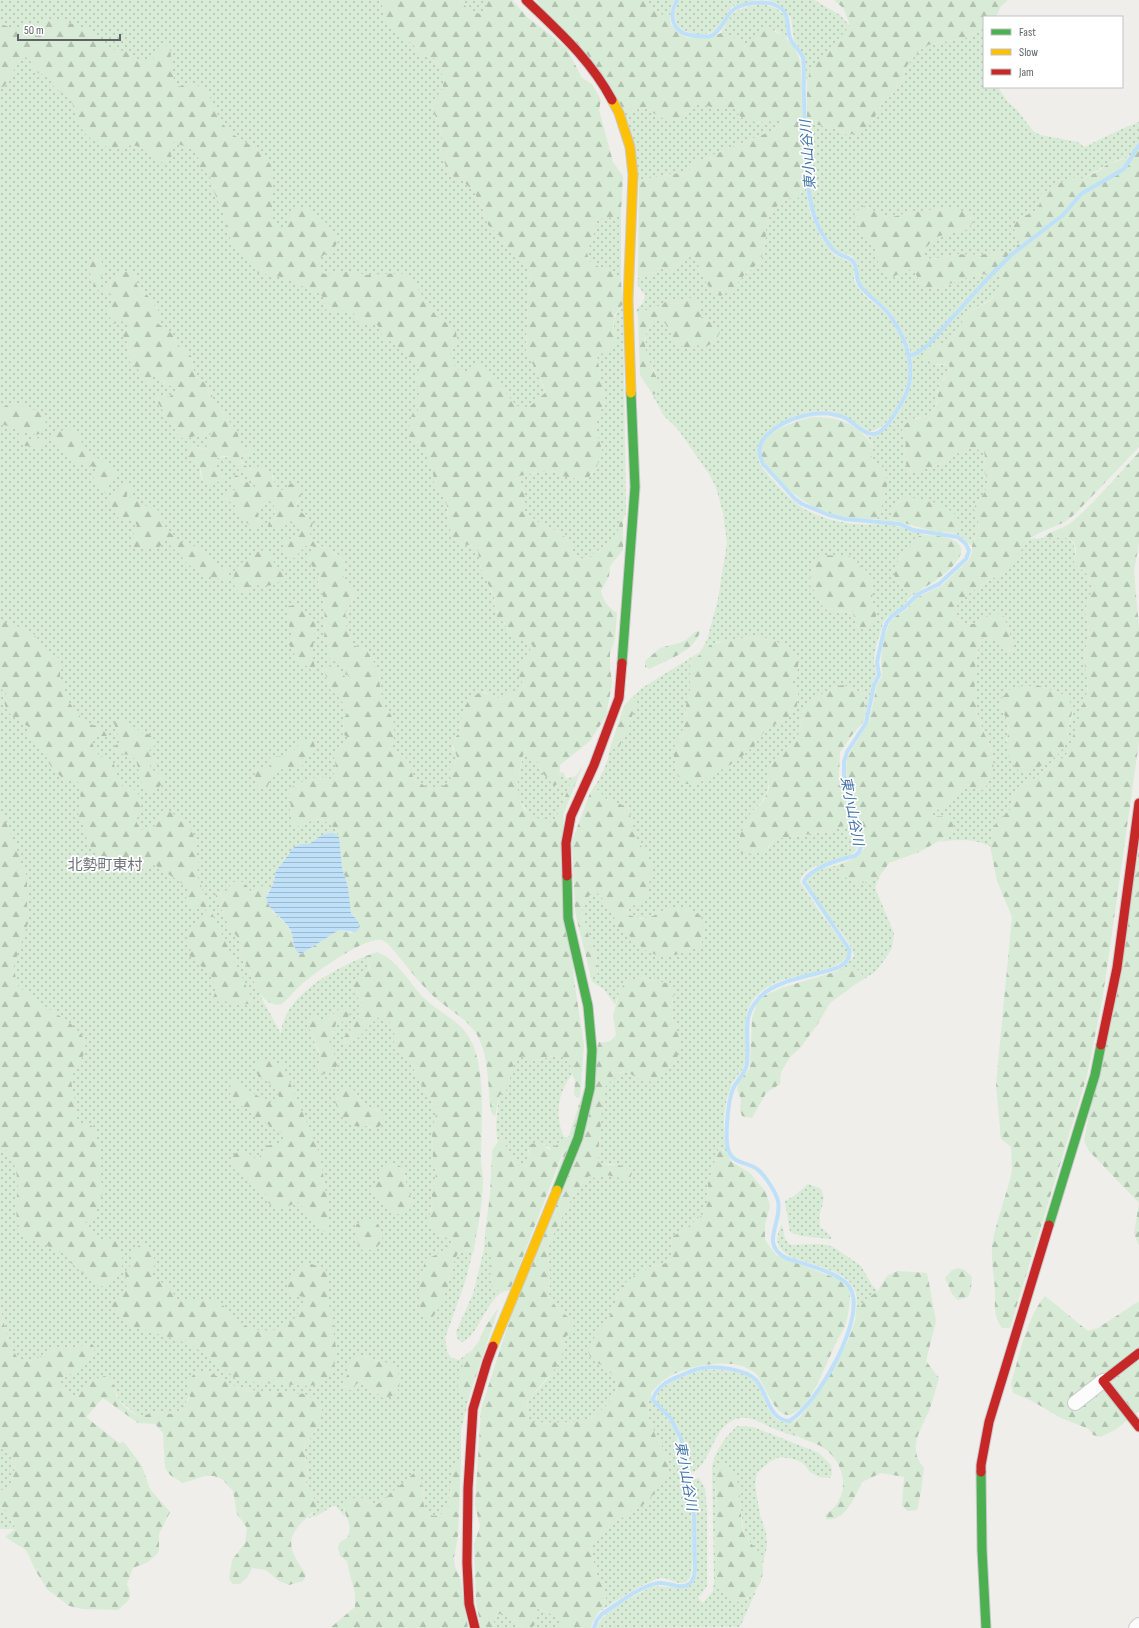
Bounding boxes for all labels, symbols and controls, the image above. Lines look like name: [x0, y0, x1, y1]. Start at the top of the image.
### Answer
scale bar: [18, 16, 120, 42]
legend: [983, 16, 1123, 88]
text: 50 m: [24, 23, 44, 38]
text: Fast: [1019, 25, 1036, 40]
text: Slow: [1019, 45, 1038, 60]
text: Jam: [1018, 65, 1034, 80]
water label: 東小山谷川: [797, 117, 819, 191]
water label: 東小山谷川: [837, 775, 867, 849]
district label: 北勢町東村: [67, 856, 143, 875]
water label: 東小山谷川: [672, 1440, 701, 1514]

